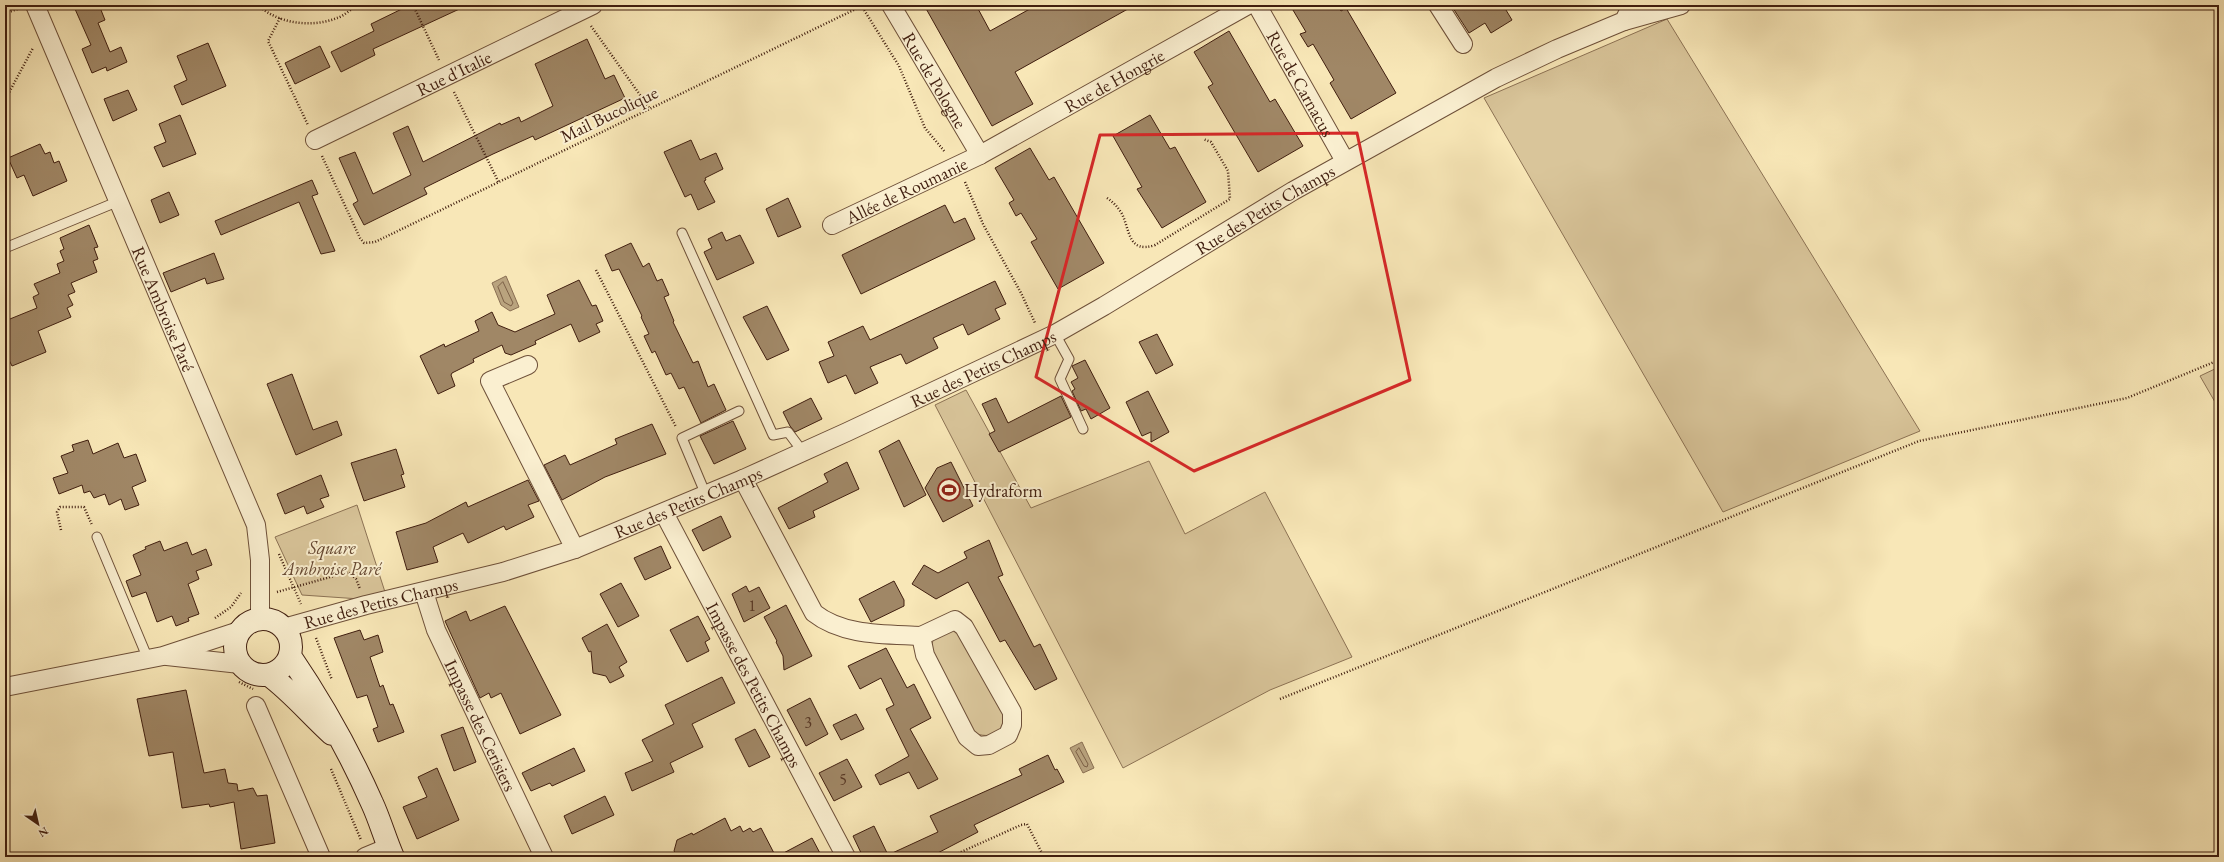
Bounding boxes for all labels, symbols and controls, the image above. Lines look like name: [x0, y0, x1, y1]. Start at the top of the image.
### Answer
street label: Rue de Carnacus: [1262, 26, 1340, 141]
street label: Rue de Pologne: [898, 27, 973, 132]
street label: Rue de Hongrie: [1060, 43, 1168, 117]
street label: Rue d'Italie: [412, 45, 495, 101]
street label: Mail Bucolique: [556, 81, 662, 147]
street label: Allée de Roumanie: [841, 151, 971, 229]
street label: Rue des Petits Champs: [1191, 159, 1339, 259]
street label: Rue Ambroise Paré: [127, 243, 201, 375]
street label: Rue des Petits Champs: [906, 324, 1060, 412]
street label: Rue des Petits Champs: [610, 460, 766, 543]
sports icon: Hydraform: [936, 477, 962, 503]
place label: Hydraform: [964, 479, 1043, 502]
park label: Square Ambroise Paré: [281, 536, 383, 580]
street label: Rue des Petits Champs: [301, 572, 460, 633]
house number: 1: [748, 595, 756, 616]
street label: Impasse des Petits Champs: [702, 598, 808, 771]
street label: Impasse des Cerisiers: [440, 655, 522, 795]
house number: 3: [804, 712, 812, 733]
house number: 5: [839, 769, 847, 790]
north arrow: [18, 804, 58, 844]
text: N: [36, 824, 51, 841]

